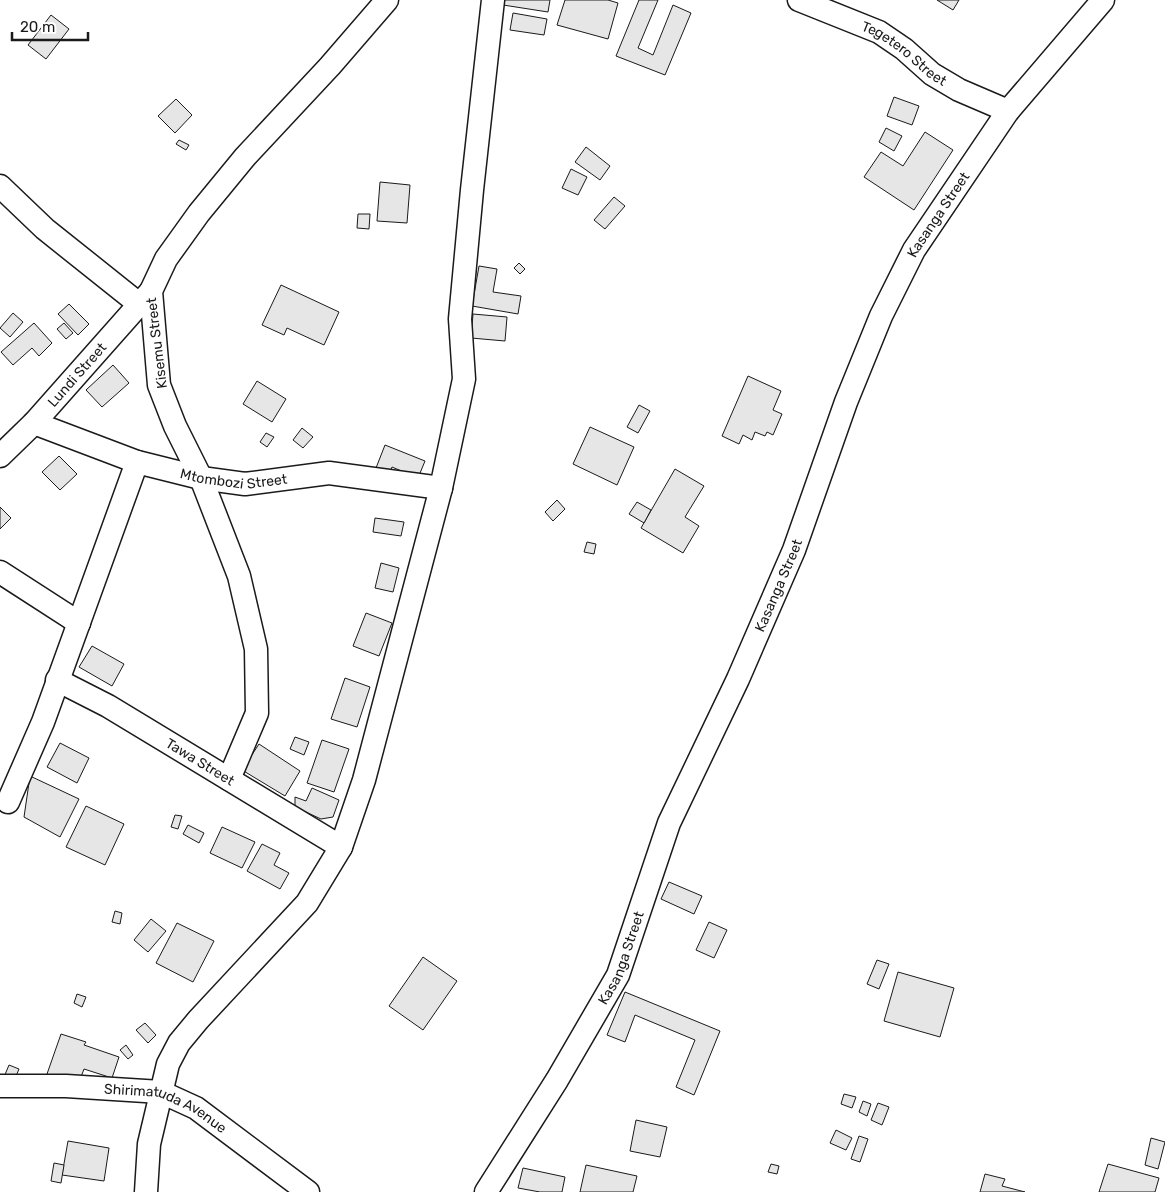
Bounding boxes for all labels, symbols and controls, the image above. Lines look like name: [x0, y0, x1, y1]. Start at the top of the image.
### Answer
scale bar: [12, 10, 89, 42]
street label: Tegetero Street: [859, 17, 950, 90]
text: 20 m: [20, 18, 55, 36]
street label: Kasanga Street: [903, 168, 973, 260]
street label: Kisemu Street: [143, 296, 171, 389]
street label: Lundi Street: [44, 339, 110, 410]
street label: Mtombozi Street: [179, 465, 289, 493]
street label: Kasanga Street: [751, 536, 806, 634]
street label: Tawa Street: [163, 735, 238, 789]
street label: Kasanga Street: [594, 909, 647, 1008]
street label: Shirimatuda Avenue: [104, 1080, 230, 1137]

